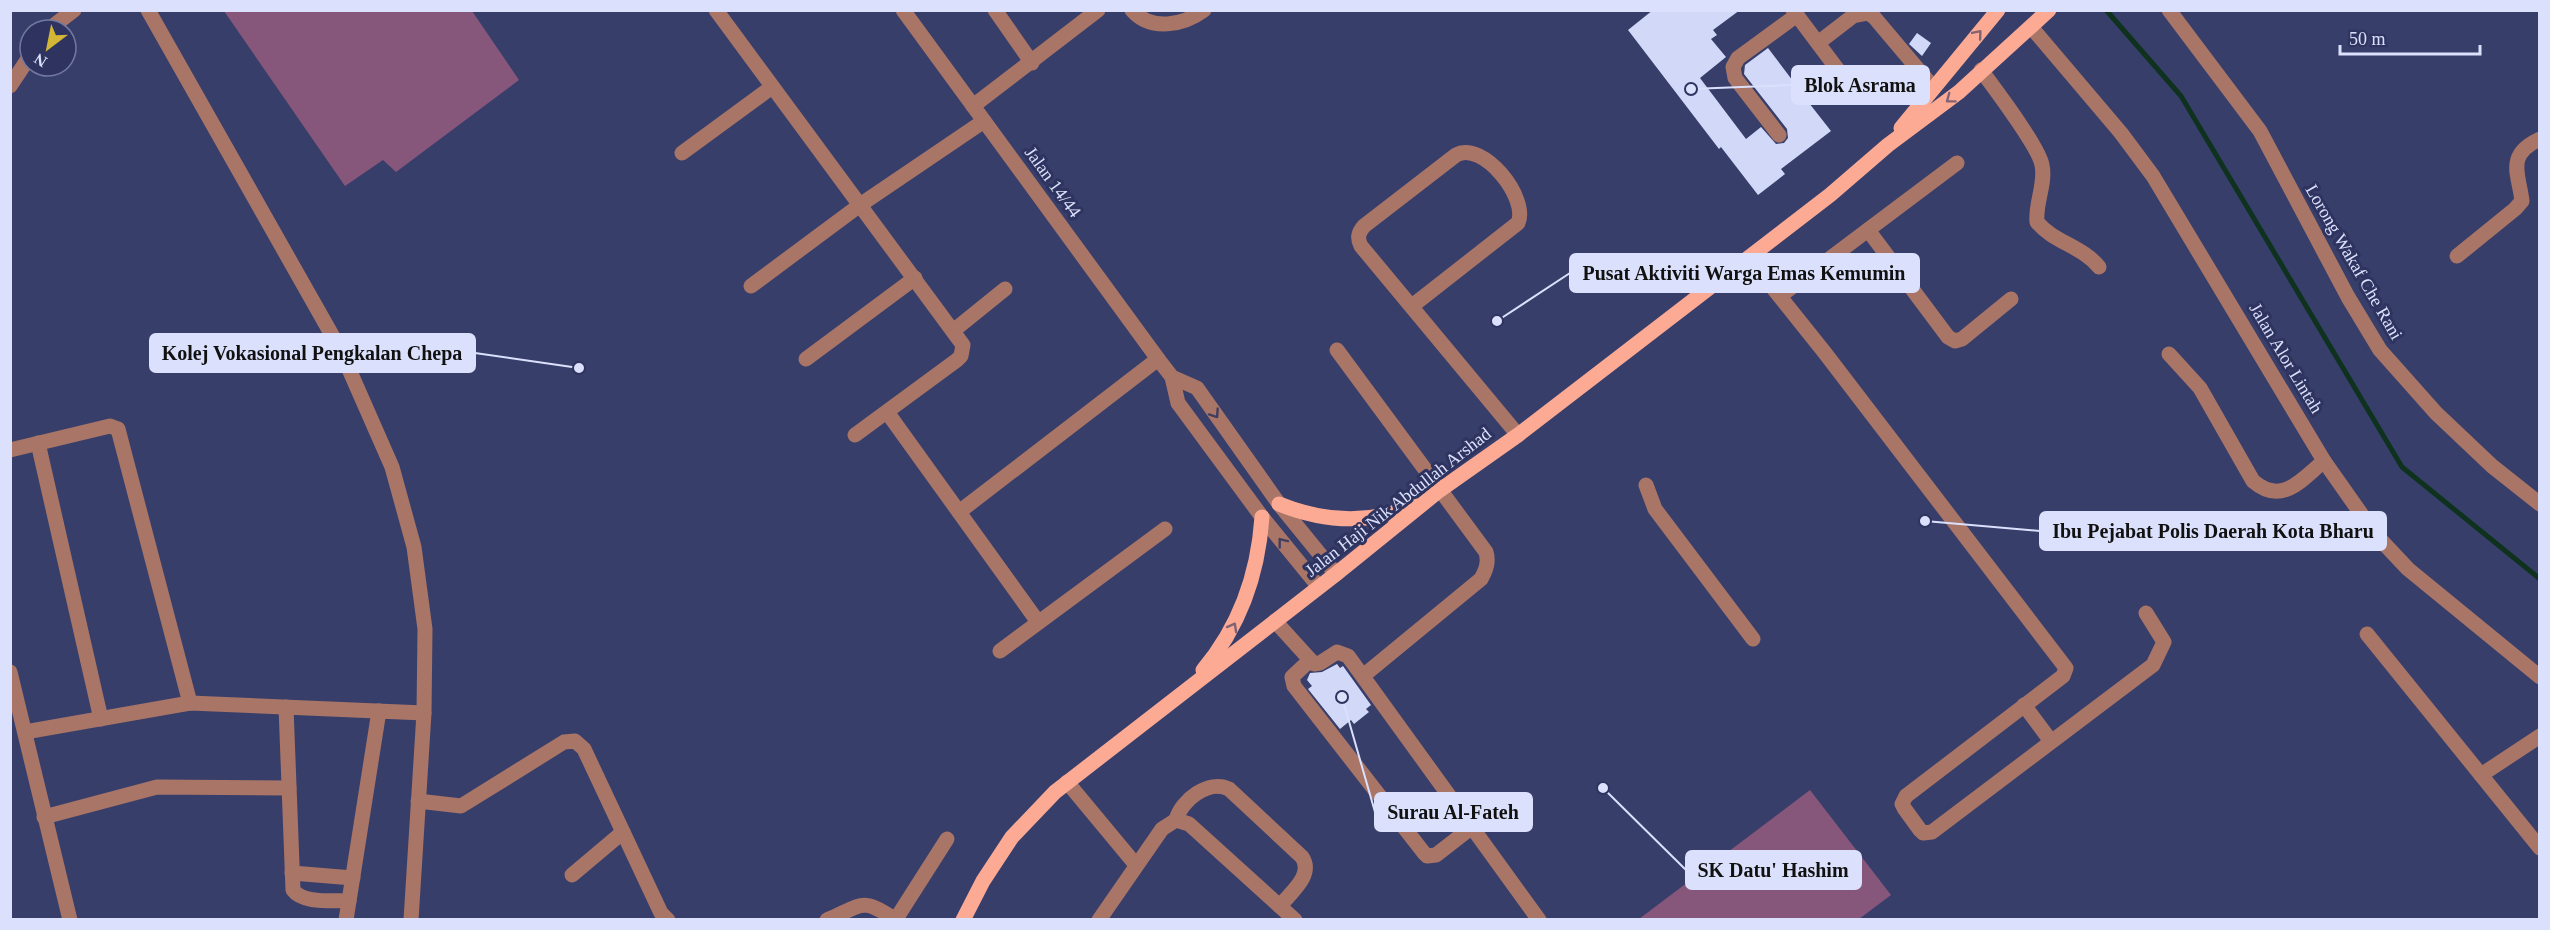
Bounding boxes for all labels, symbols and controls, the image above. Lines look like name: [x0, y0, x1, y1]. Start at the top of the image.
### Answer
north arrow: [18, 18, 78, 78]
scale bar: [2340, 18, 2480, 56]
text: 50 m: [2349, 29, 2386, 49]
one-way arrow: [1971, 30, 1982, 41]
text: N: [31, 50, 50, 71]
callout: Blok Asrama: [1792, 66, 1929, 104]
text: Blok Asrama: [1804, 74, 1916, 96]
one-way arrow: [1945, 92, 1956, 103]
street label: Jalan 14/44: [1021, 143, 1085, 221]
street label: Lorong Wakaf Che Rani: [2301, 181, 2407, 343]
callout: Pusat Aktiviti Warga Emas Kemumin: [1570, 254, 1919, 292]
text: Pusat Aktiviti Warga Emas Kemumin: [1583, 262, 1906, 285]
street label: Jalan Alor Lintah: [2245, 299, 2327, 417]
callout: Kolej Vokasional Pengkalan Chepa: [150, 334, 475, 372]
text: Kolej Vokasional Pengkalan Chepa: [162, 342, 462, 365]
one-way arrow: [1208, 407, 1219, 418]
street label: Jalan Haji Nik Abdullah Arshad: [1301, 423, 1495, 581]
callout: Ibu Pejabat Polis Daerah Kota Bharu: [2040, 512, 2386, 550]
text: Ibu Pejabat Polis Daerah Kota Bharu: [2052, 520, 2374, 543]
one-way arrow: [1278, 538, 1289, 549]
one-way arrow: [1226, 623, 1237, 633]
callout: Surau Al-Fateh: [1375, 793, 1532, 831]
text: Surau Al-Fateh: [1387, 801, 1519, 823]
callout: SK Datu' Hashim: [1686, 851, 1861, 889]
text: SK Datu' Hashim: [1697, 859, 1849, 881]

